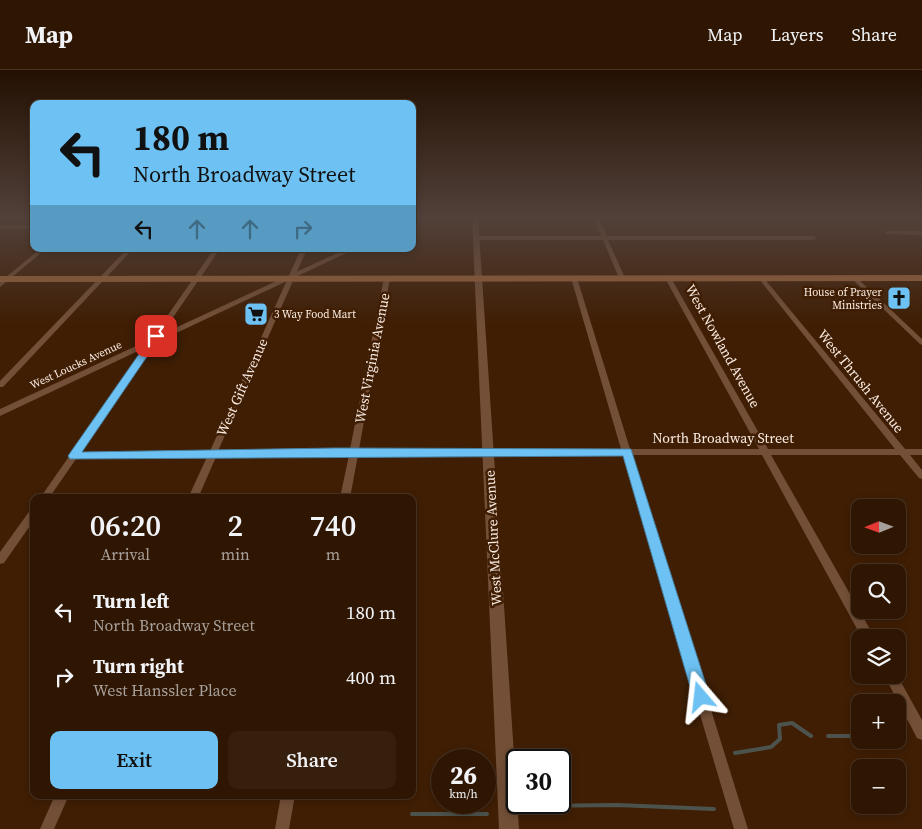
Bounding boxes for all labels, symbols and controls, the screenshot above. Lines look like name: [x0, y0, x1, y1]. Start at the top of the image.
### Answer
text: Map: [25, 18, 73, 51]
text: Map: [707, 22, 742, 47]
text: Layers: [770, 22, 823, 47]
text: Share: [851, 22, 897, 47]
text: 180 m: [133, 114, 229, 162]
icon: left: [50, 120, 115, 185]
text: North Broadway Street: [133, 159, 355, 189]
icon: left: [130, 215, 158, 243]
icon: ahead: [183, 215, 211, 243]
icon: ahead: [236, 215, 264, 243]
icon: right: [289, 215, 317, 243]
street label: West Nowland Avenue: [681, 281, 765, 411]
place label: House of Prayer Ministries: [804, 285, 882, 313]
church icon: House of Prayer Ministries: [886, 285, 912, 311]
street label: West Virginia Avenue: [350, 291, 394, 425]
supermarket icon: 3 Way Food Mart: [243, 301, 269, 327]
place label: 3 Way Food Mart: [274, 307, 356, 322]
pin: [135, 315, 177, 357]
icon: arrive: [142, 322, 170, 350]
street label: West Thrush Avenue: [813, 325, 909, 437]
street label: West Gift Avenue: [211, 335, 273, 439]
street label: West Loucks Avenue: [28, 337, 125, 393]
street label: North Broadway Street: [652, 428, 794, 448]
street label: West McClure Avenue: [479, 470, 507, 606]
north arrow: [851, 499, 906, 554]
map controls: [851, 499, 906, 814]
text: 06:20: [90, 505, 161, 546]
text: 2: [227, 505, 243, 546]
text: 740: [309, 505, 356, 546]
text: Arrival: [101, 543, 150, 565]
text: min: [221, 543, 250, 565]
text: m: [326, 543, 340, 565]
button: search: [851, 564, 906, 619]
text: Turn left: [93, 588, 169, 614]
icon: left: [50, 598, 78, 626]
text: 180 m: [346, 599, 396, 625]
text: North Broadway Street: [93, 614, 255, 636]
button: layers: [851, 629, 906, 684]
text: Turn right: [93, 653, 184, 679]
icon: right: [50, 663, 78, 691]
text: 400 m: [346, 664, 396, 690]
position arrow: [674, 670, 726, 722]
text: West Hanssler Place: [93, 679, 237, 701]
button: +: [851, 694, 906, 749]
button: Exit: [50, 731, 218, 789]
button: Share: [228, 731, 396, 789]
speed limit sign: 30: [506, 749, 571, 814]
text: 26: [450, 758, 477, 792]
button: −: [851, 759, 906, 814]
text: km/h: [449, 786, 478, 802]

